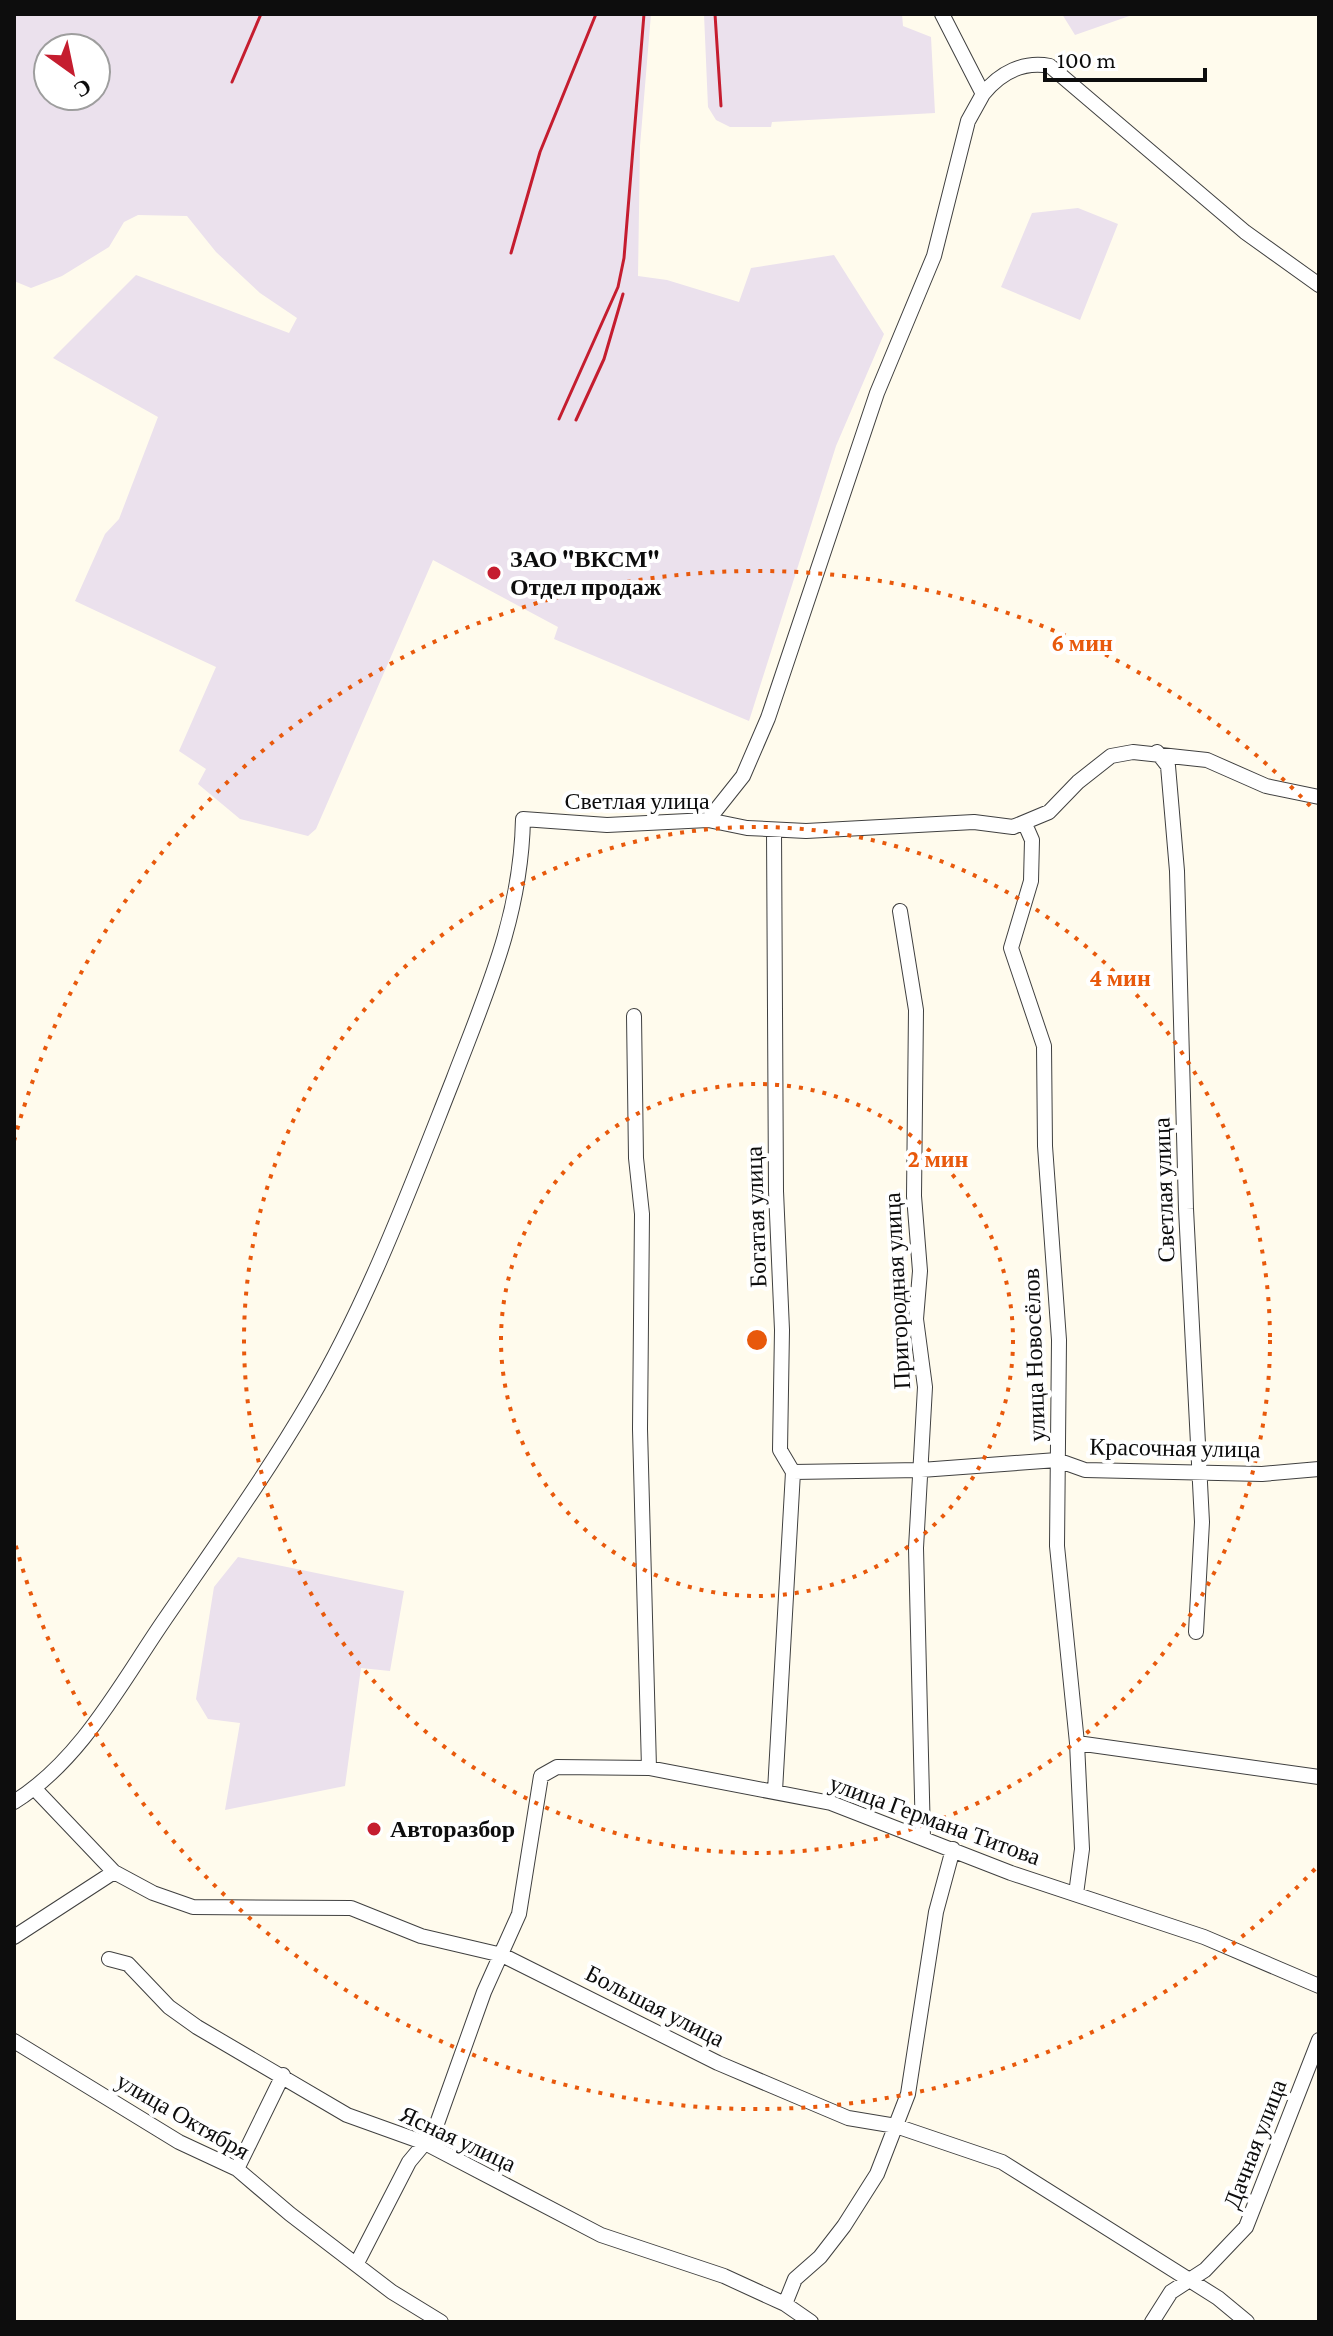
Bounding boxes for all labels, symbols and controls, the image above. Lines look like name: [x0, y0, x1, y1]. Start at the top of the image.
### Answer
north arrow: [32, 32, 112, 112]
scale bar: [1045, 32, 1205, 82]
text: 100 m: [1057, 46, 1116, 73]
text: С: [69, 74, 96, 103]
place label: ЗАО "ВКСМ" Отдел продаж: [510, 545, 662, 600]
marker: ЗАО "ВКСМ" Отдел продаж: [485, 564, 503, 582]
text: 6 мин: [1051, 629, 1113, 656]
street label: Светлая улица: [564, 787, 710, 814]
text: 4 мин: [1089, 964, 1151, 991]
street label: Светлая улица: [1147, 1117, 1180, 1263]
street label: Богатая улица: [740, 1145, 771, 1288]
text: 2 мин: [908, 1145, 969, 1172]
street label: Пригородная улица: [878, 1191, 915, 1390]
street label: улица Новосёлов: [1017, 1268, 1050, 1442]
centre of rings: [743, 1326, 771, 1354]
street label: Красочная улица: [1089, 1433, 1261, 1462]
street label: улица Германа Титова: [826, 1769, 1045, 1870]
place label: Авторазбор: [390, 1815, 515, 1842]
marker: Авторазбор: [365, 1820, 383, 1838]
street label: Большая улица: [581, 1959, 730, 2052]
street label: улица Октября: [112, 2067, 254, 2164]
street label: Дачная улица: [1217, 2075, 1292, 2212]
street label: Ясная улица: [396, 2100, 521, 2177]

